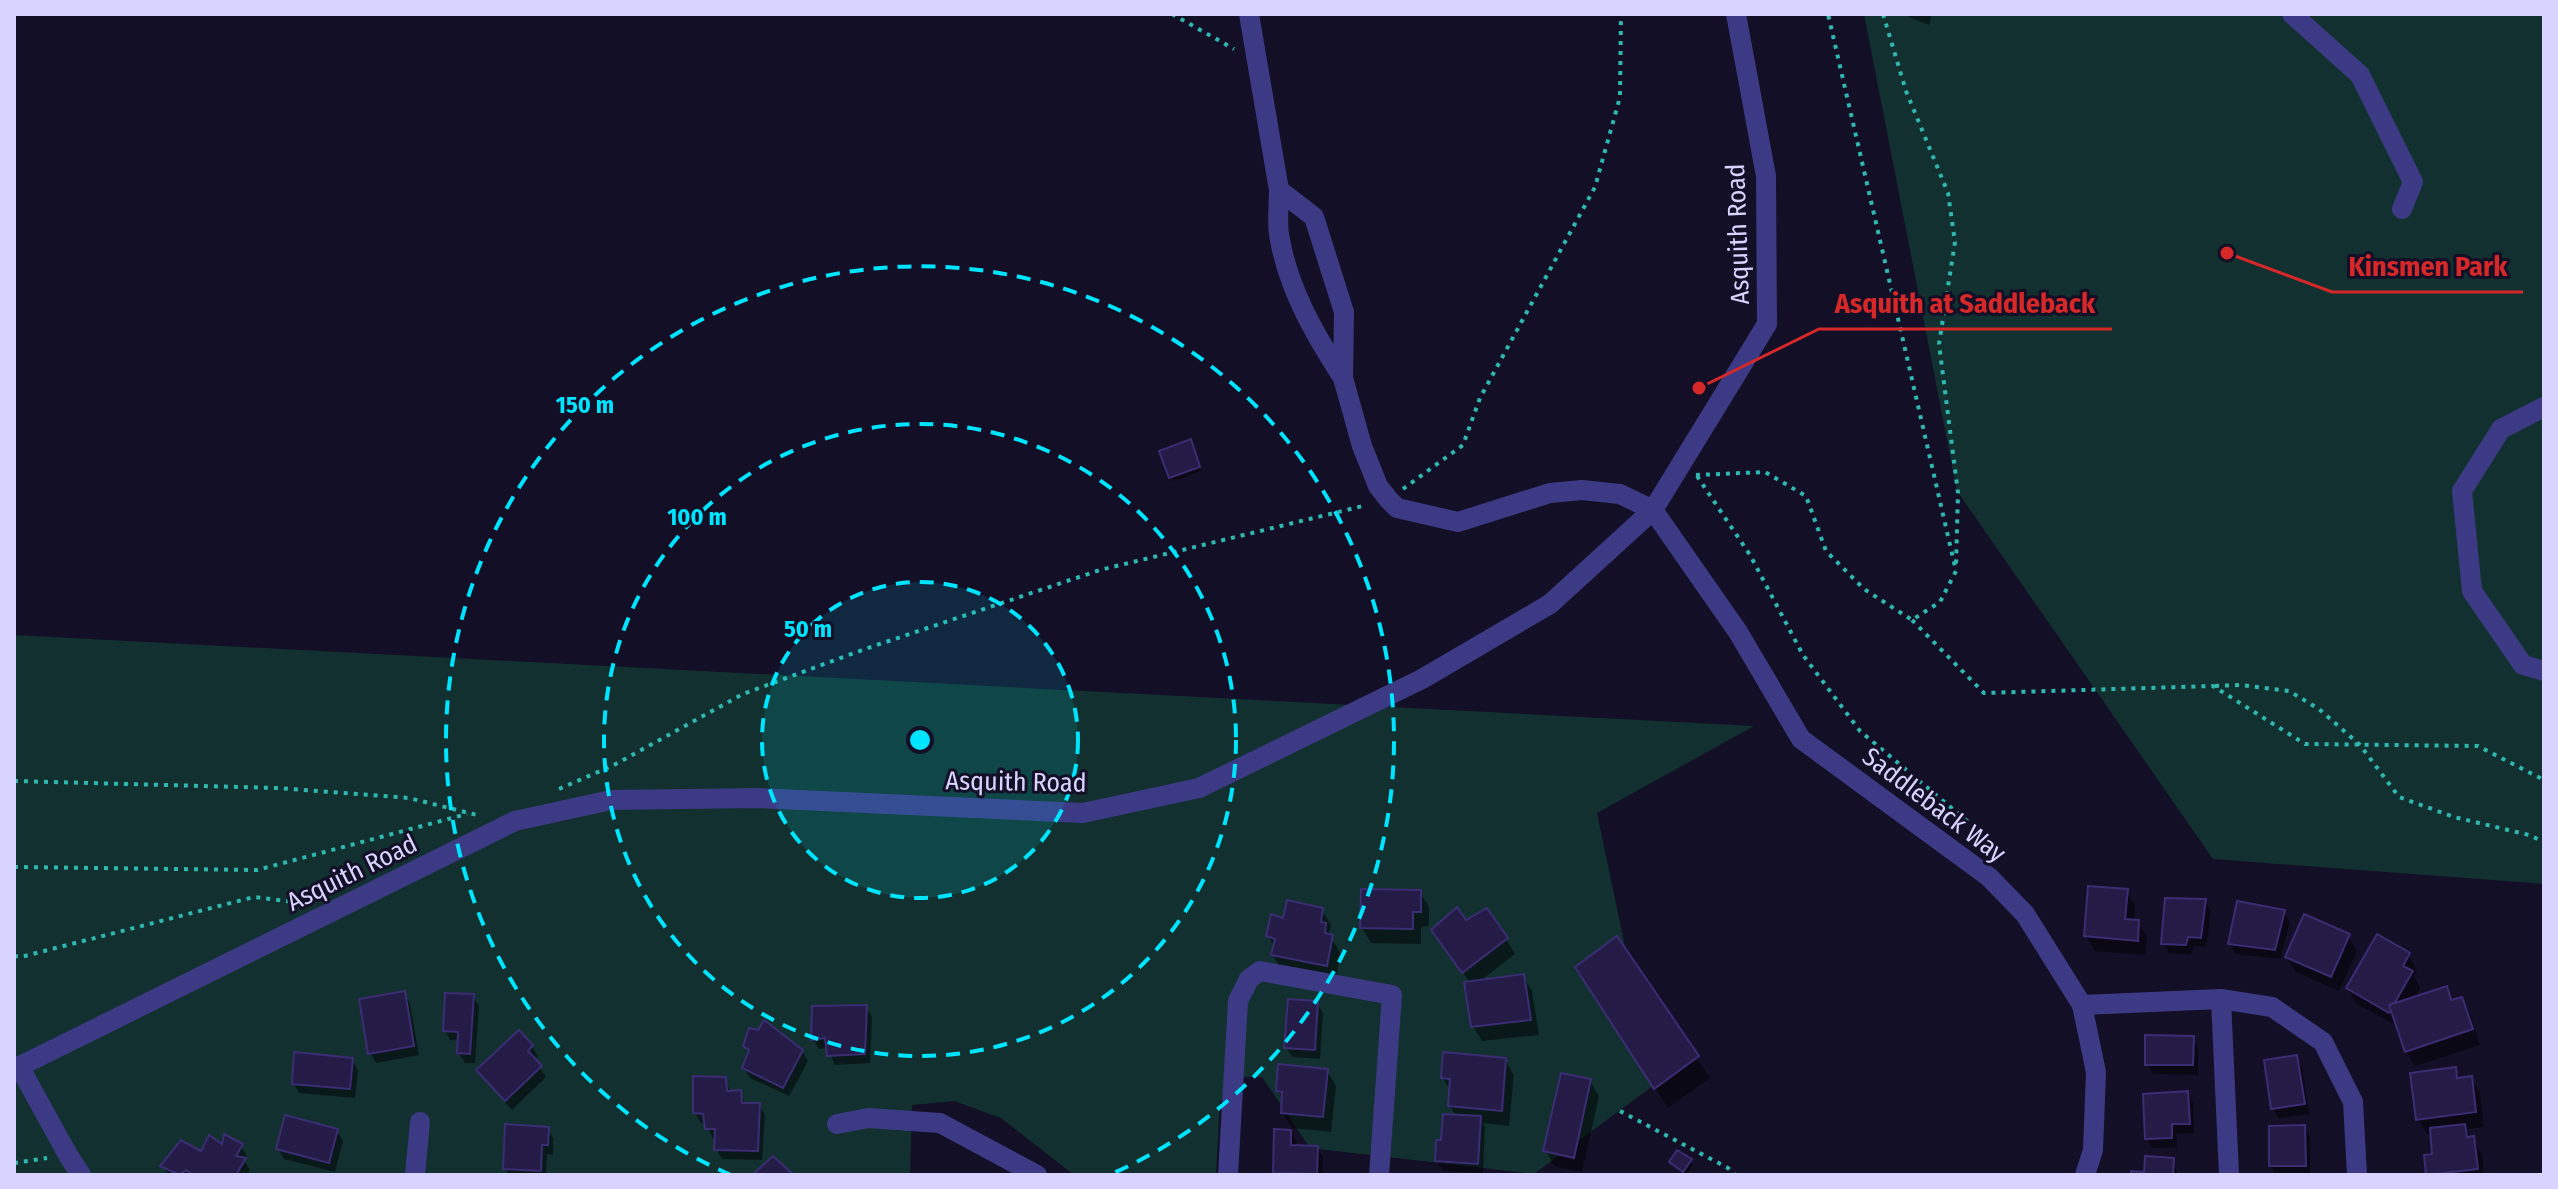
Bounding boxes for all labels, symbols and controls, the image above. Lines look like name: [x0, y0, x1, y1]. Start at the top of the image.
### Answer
street label: Asquith Road: [1720, 163, 1756, 305]
callout: Kinsmen Park: [2332, 240, 2523, 292]
text: Kinsmen Park: [2349, 250, 2508, 283]
callout: Asquith at Saddleback: [1819, 277, 2112, 329]
text: Asquith at Saddleback: [1834, 287, 2096, 320]
text: 150 m: [556, 391, 614, 419]
text: 100 m: [667, 503, 727, 531]
text: 50 m: [784, 615, 832, 643]
centre of rings: [906, 726, 934, 754]
street label: Saddleback Way: [1856, 741, 2012, 869]
street label: Asquith Road: [945, 765, 1087, 799]
street label: Asquith Road: [282, 828, 422, 918]

